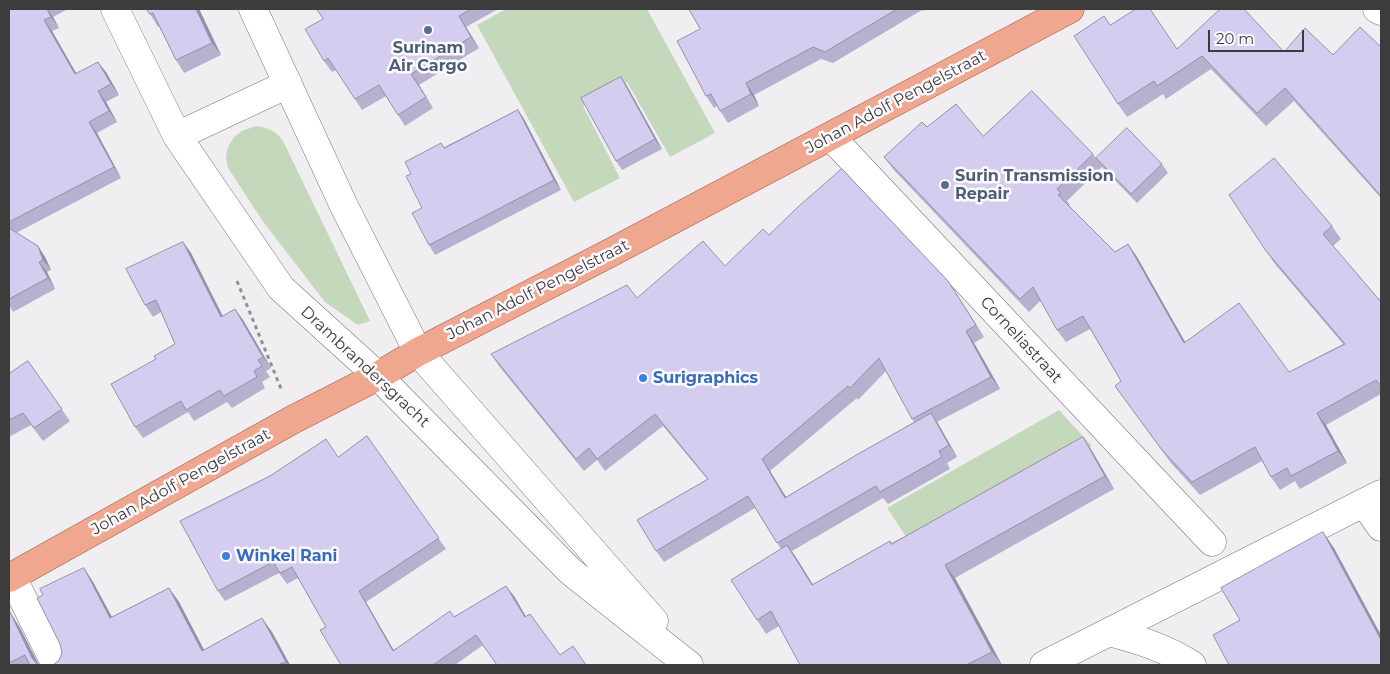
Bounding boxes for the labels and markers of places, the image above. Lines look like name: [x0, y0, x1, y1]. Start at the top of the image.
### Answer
marker: Surinam Air Cargo: [422, 24, 434, 36]
place label: Surinam Air Cargo: [389, 38, 467, 76]
place label: Surin Transmission Repair: [955, 166, 1114, 204]
marker: Surin Transmission Repair: [939, 179, 951, 191]
place label: Surigraphics: [653, 368, 758, 388]
marker: Surigraphics: [637, 372, 649, 384]
place label: Winkel Rani: [236, 546, 337, 566]
marker: Winkel Rani: [220, 550, 232, 562]

